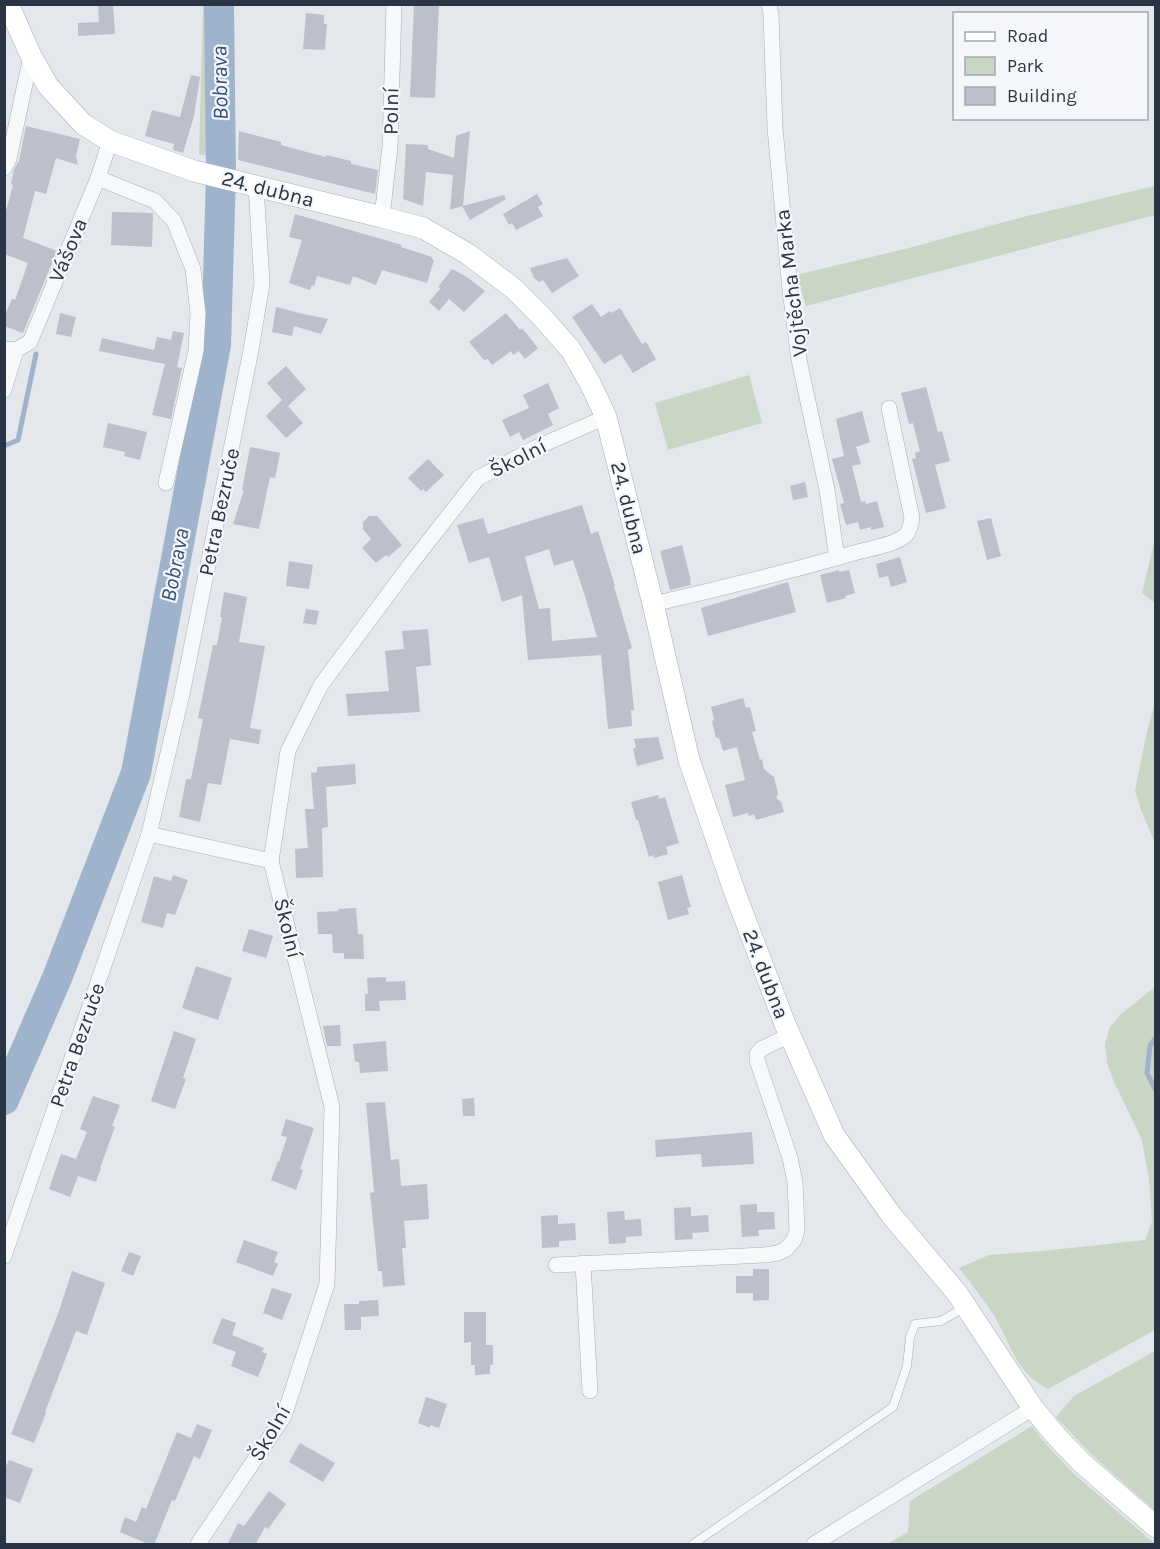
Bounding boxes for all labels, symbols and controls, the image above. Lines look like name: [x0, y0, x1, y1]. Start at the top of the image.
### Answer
legend: [953, 12, 1148, 120]
text: Road: [1007, 25, 1048, 47]
water label: Bobrava: [206, 46, 234, 120]
text: Park: [1007, 55, 1044, 77]
text: Building: [1007, 85, 1077, 107]
street label: Polní: [379, 86, 403, 135]
street label: 24. dubna: [219, 166, 317, 212]
street label: Vojtěcha Marka: [770, 208, 812, 358]
street label: Vášova: [44, 214, 92, 286]
street label: Školní: [485, 433, 551, 482]
street label: Petra Bezruče: [194, 446, 244, 578]
street label: 24. dubna: [606, 459, 652, 557]
water label: Bobrava: [155, 526, 195, 604]
street label: Školní: [269, 896, 307, 961]
street label: 24. dubna: [738, 926, 794, 1022]
street label: Petra Bezruče: [44, 980, 110, 1110]
street label: Školní: [244, 1400, 296, 1465]

